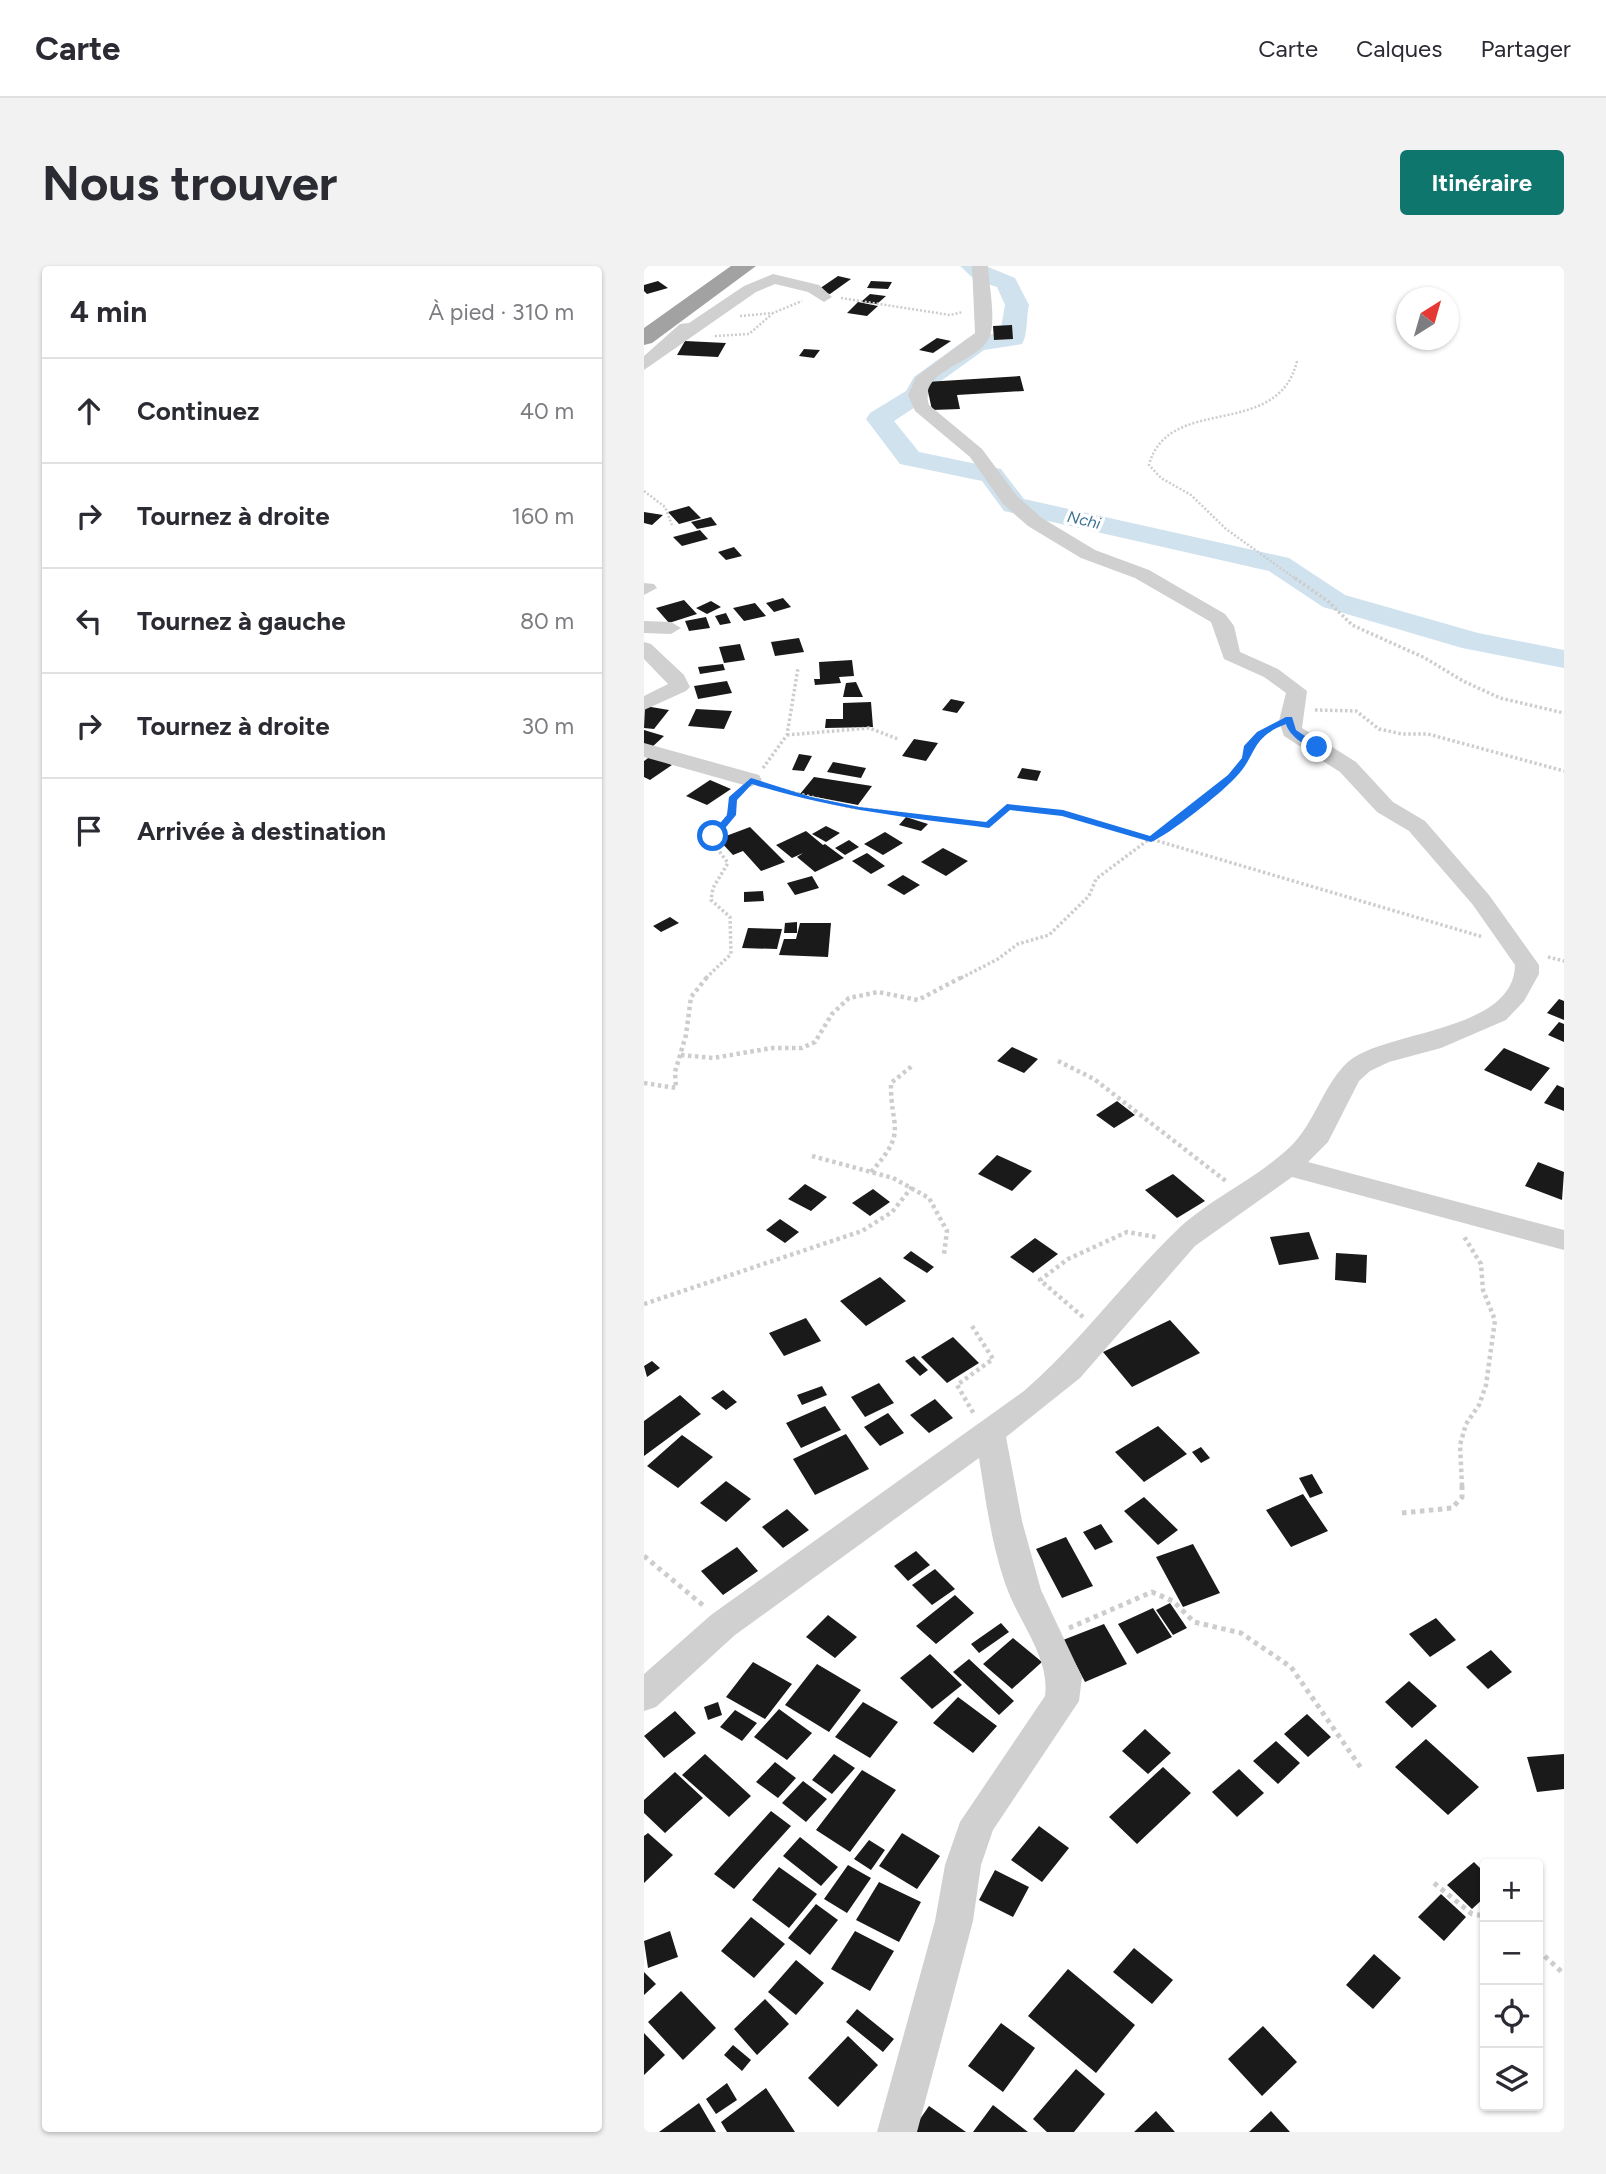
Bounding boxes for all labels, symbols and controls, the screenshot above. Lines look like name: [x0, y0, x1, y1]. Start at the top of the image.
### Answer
text: Carte: [35, 29, 120, 68]
text: Carte: [1258, 34, 1318, 63]
text: Calques: [1356, 34, 1442, 63]
text: Partager: [1480, 34, 1571, 63]
button: Itinéraire: [1400, 150, 1564, 215]
text: Nous trouver: [42, 153, 337, 212]
north arrow: [1396, 287, 1459, 350]
text: 4 min: [70, 293, 147, 330]
text: À pied · 310 m: [429, 298, 574, 326]
icon: ahead: [70, 392, 108, 430]
text: Continuez: [137, 395, 259, 427]
text: 40 m: [520, 397, 574, 425]
icon: right: [70, 497, 108, 535]
text: Tournez à droite: [137, 500, 330, 532]
text: 160 m: [511, 502, 574, 530]
water label: Nchi: [1065, 507, 1103, 533]
icon: left: [70, 602, 108, 640]
text: Tournez à gauche: [137, 605, 346, 637]
text: 80 m: [520, 607, 574, 635]
icon: right: [70, 707, 108, 745]
text: Tournez à droite: [137, 710, 330, 742]
text: 30 m: [521, 712, 574, 740]
route end: [1301, 731, 1332, 762]
icon: arrive: [70, 812, 108, 850]
text: Arrivée à destination: [137, 815, 386, 847]
route start: [697, 820, 728, 851]
map controls: [1480, 1859, 1543, 2111]
button: +: [1480, 1859, 1543, 1922]
button: −: [1480, 1922, 1543, 1985]
button: locate: [1480, 1985, 1543, 2048]
button: layers: [1480, 2048, 1543, 2111]

